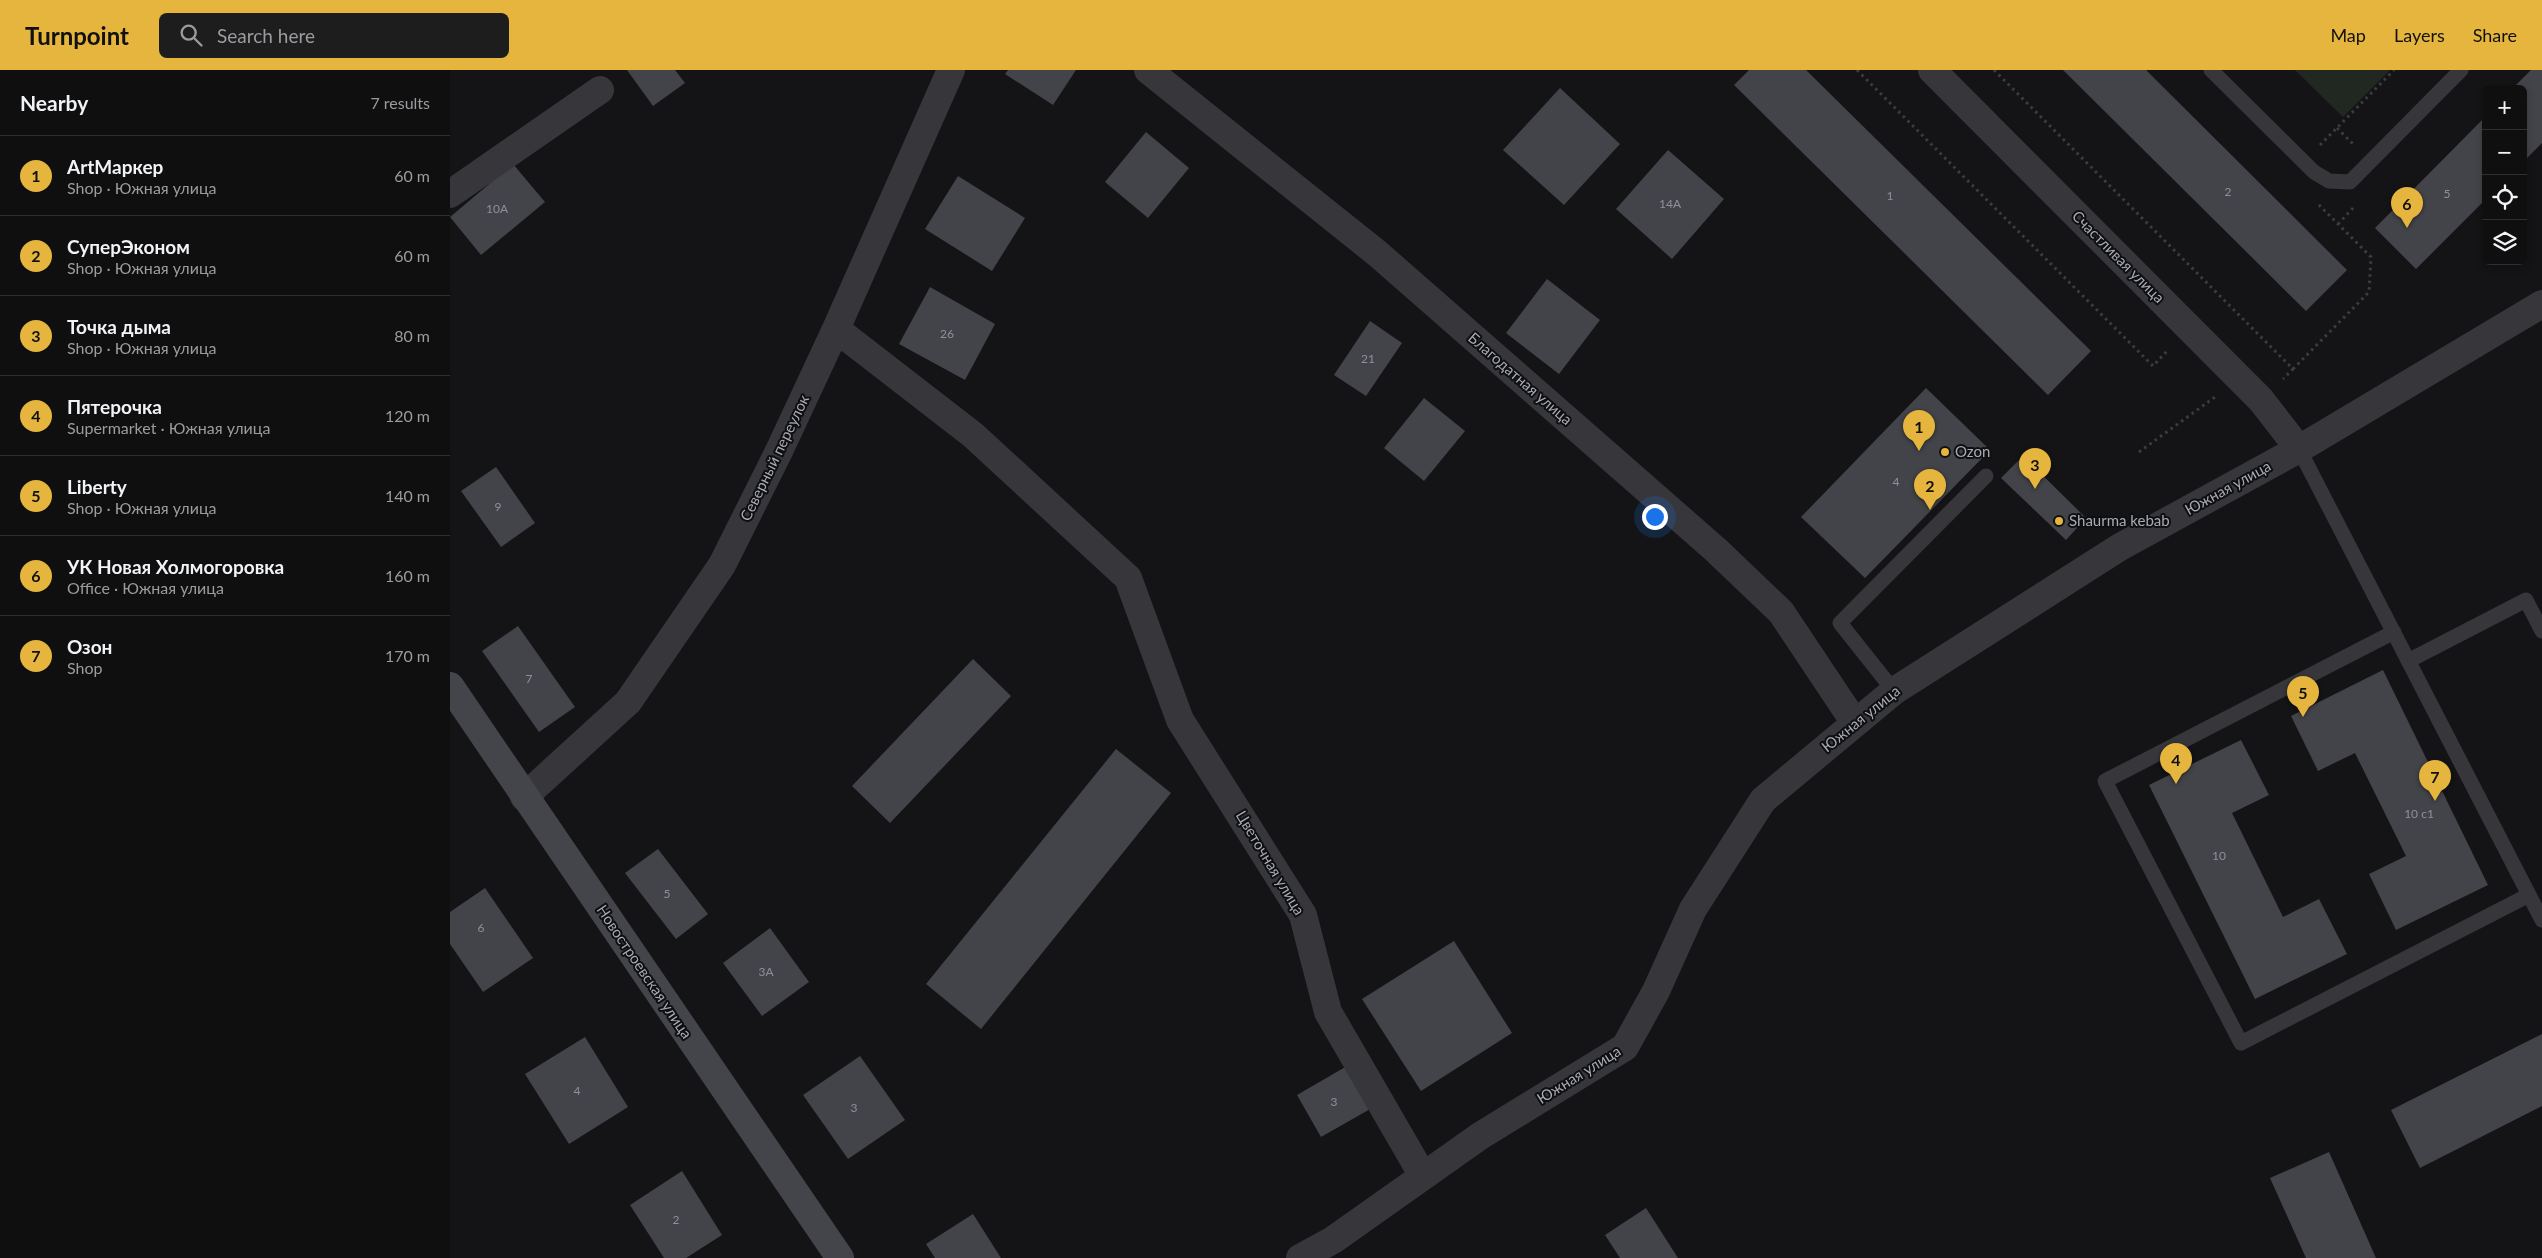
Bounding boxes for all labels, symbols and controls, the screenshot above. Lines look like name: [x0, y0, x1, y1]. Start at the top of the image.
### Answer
search box: [159, 13, 509, 58]
text: Turnpoint: [25, 21, 129, 50]
icon: search: [177, 21, 205, 49]
text: Search here: [217, 24, 315, 47]
text: Map: [2330, 24, 2366, 46]
text: Layers: [2394, 24, 2445, 46]
text: Share: [2473, 24, 2517, 46]
map controls: [2482, 85, 2527, 265]
button: +: [2482, 85, 2527, 130]
text: Nearby: [20, 90, 88, 115]
text: 7 results: [370, 93, 430, 112]
button: −: [2482, 130, 2527, 175]
text: ArtМаркер: [67, 155, 163, 178]
text: 1: [31, 166, 41, 185]
text: 60 m: [394, 166, 430, 185]
button: locate: [2482, 175, 2527, 220]
text: Shop · Южная улица: [67, 178, 217, 197]
house number: 2: [2225, 184, 2232, 199]
house number: 5: [2444, 186, 2451, 201]
pin: 6: [2391, 187, 2423, 228]
house number: 1: [1887, 188, 1894, 203]
house number: 14А: [1659, 196, 1682, 211]
house number: 10А: [486, 201, 509, 216]
street label: Счастливая улица: [2069, 206, 2169, 306]
button: layers: [2482, 220, 2527, 265]
text: СуперЭконом: [67, 235, 190, 258]
text: 2: [31, 246, 41, 265]
text: 60 m: [394, 246, 430, 265]
text: Shop · Южная улица: [67, 258, 217, 277]
text: Точка дыма: [67, 315, 171, 338]
text: 3: [31, 326, 41, 345]
text: 80 m: [394, 326, 430, 345]
house number: 26: [940, 326, 954, 341]
street label: Благодатная улица: [1465, 328, 1576, 428]
text: Shop · Южная улица: [67, 338, 217, 357]
house number: 21: [1361, 351, 1375, 366]
street label: Северный переулок: [736, 391, 813, 523]
text: Пятерочка: [67, 395, 162, 418]
text: 4: [31, 406, 41, 425]
text: 120 m: [385, 406, 430, 425]
pin: 1: [1903, 410, 1935, 451]
text: Supermarket · Южная улица: [67, 418, 270, 437]
place label: Ozon: [1955, 442, 1990, 460]
marker: Ozon: [1939, 446, 1951, 458]
pin: 3: [2019, 448, 2051, 489]
street label: Южная улица: [2181, 456, 2274, 518]
pin: 2: [1914, 469, 1946, 510]
house number: 4: [1893, 474, 1900, 489]
text: Liberty: [67, 475, 127, 498]
text: 5: [31, 486, 41, 505]
text: 140 m: [385, 486, 430, 505]
text: Shop · Южная улица: [67, 498, 217, 517]
house number: 9: [495, 499, 502, 514]
your location: [1642, 504, 1668, 530]
place label: Shaurma kebab: [2069, 511, 2170, 529]
marker: Shaurma kebab: [2053, 515, 2065, 527]
text: УК Новая Холмогоровка: [67, 555, 284, 578]
text: 6: [31, 566, 41, 585]
text: 160 m: [385, 566, 430, 585]
text: Office · Южная улица: [67, 578, 224, 597]
text: Озон: [67, 635, 112, 658]
text: 7: [31, 646, 41, 665]
text: 170 m: [385, 646, 430, 665]
text: Shop: [67, 658, 103, 677]
house number: 7: [526, 671, 533, 686]
pin: 5: [2287, 676, 2319, 717]
street label: Южная улица: [1818, 681, 1903, 755]
pin: 4: [2160, 743, 2192, 784]
pin: 7: [2419, 760, 2451, 801]
house number: 10 с1: [2404, 806, 2434, 821]
street label: Цветочная улица: [1233, 807, 1309, 918]
house number: 10: [2212, 848, 2226, 863]
house number: 5: [664, 886, 671, 901]
street label: Новостроевская улица: [593, 901, 696, 1042]
house number: 6: [478, 920, 485, 935]
house number: 3А: [758, 964, 774, 979]
street label: Южная улица: [1533, 1041, 1624, 1107]
house number: 4: [574, 1083, 581, 1098]
house number: 3: [1331, 1094, 1338, 1109]
house number: 3: [851, 1100, 858, 1115]
house number: 2: [673, 1212, 680, 1227]

